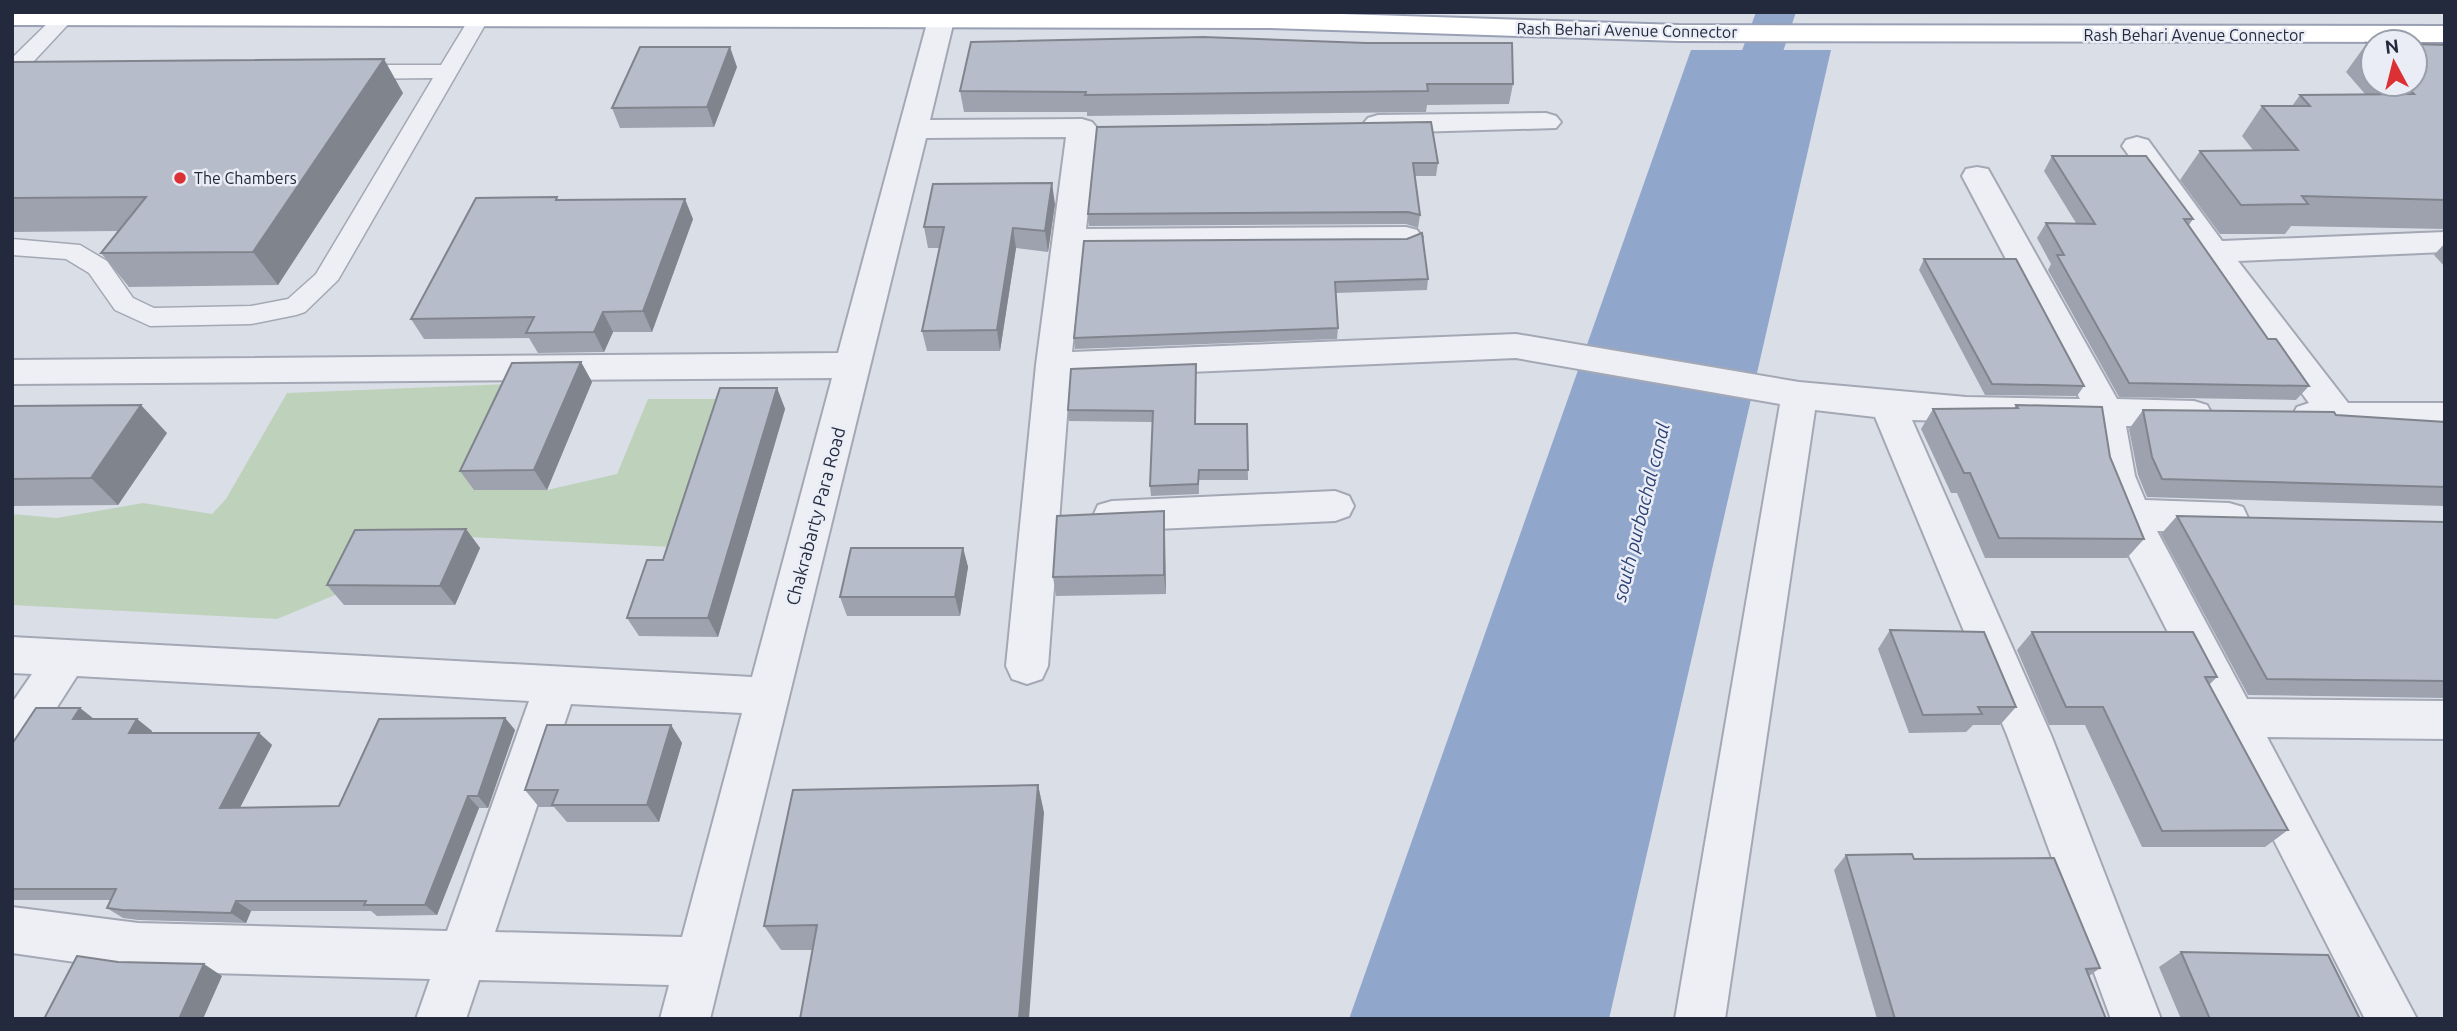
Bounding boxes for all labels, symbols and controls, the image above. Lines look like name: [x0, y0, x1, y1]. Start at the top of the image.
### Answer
street label: Rash Behari Avenue Connector: [1516, 19, 1738, 41]
street label: Rash Behari Avenue Connector: [2084, 26, 2304, 44]
north arrow: [2359, 28, 2429, 98]
text: N: [2384, 34, 2400, 58]
place label: The Chambers: [194, 169, 297, 187]
marker: The Chambers: [172, 170, 188, 186]
water label: south purbachal canal: [1608, 420, 1674, 605]
street label: Chakrabarty Para Road: [782, 425, 848, 607]

